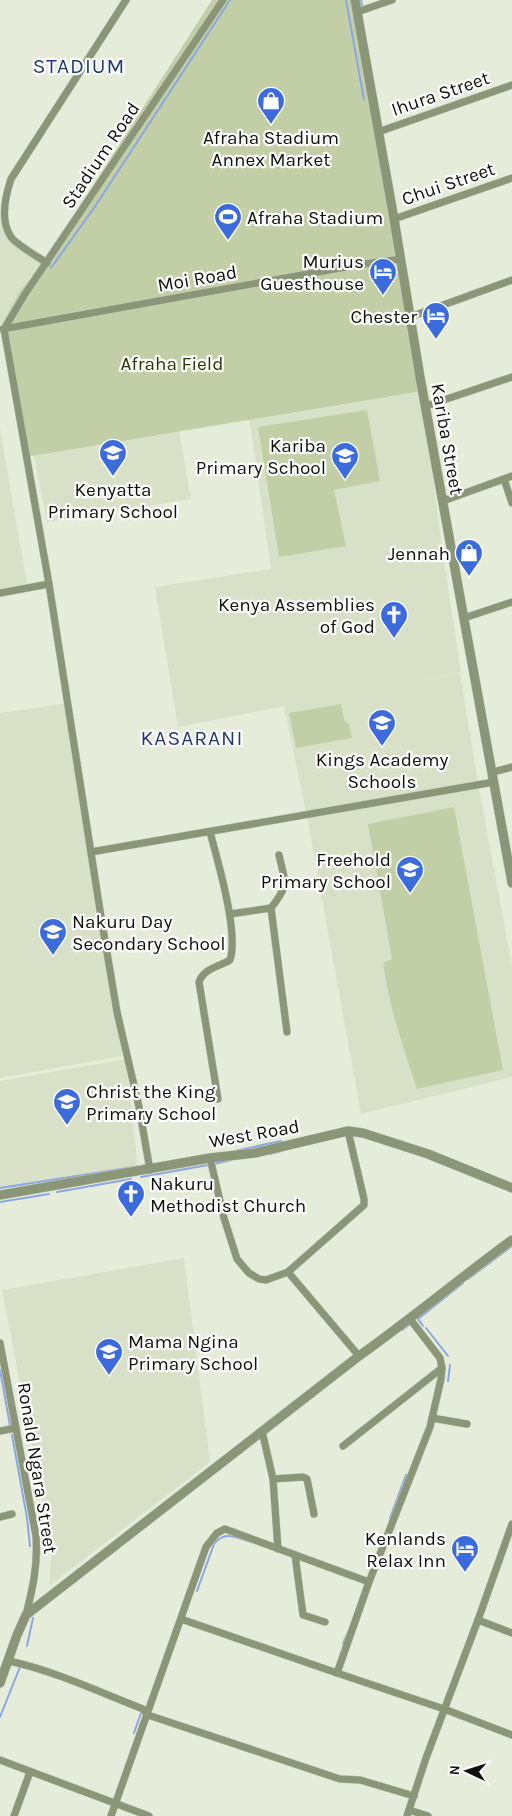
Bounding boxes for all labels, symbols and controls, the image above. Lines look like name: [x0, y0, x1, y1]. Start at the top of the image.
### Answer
district label: STADIUM: [33, 54, 125, 78]
street label: Ihura Street: [388, 67, 492, 121]
shop icon: Afraha Stadium Annex Market: [256, 86, 286, 125]
street label: Stadium Road: [57, 98, 144, 213]
place label: Afraha Stadium Annex Market: [203, 127, 339, 171]
street label: Chui Street: [399, 158, 498, 210]
sports icon: Afraha Stadium: [213, 202, 243, 241]
place label: Afraha Stadium: [247, 207, 383, 229]
place label: Murius Guesthouse: [260, 251, 364, 295]
hotel icon: Murius Guesthouse: [368, 257, 398, 296]
street label: Moi Road: [156, 261, 239, 297]
hotel icon: Chester: [421, 301, 451, 340]
place label: Chester: [350, 306, 417, 328]
park label: Afraha Field: [121, 353, 223, 375]
street label: Kariba Street: [426, 382, 468, 497]
place label: Kariba Primary School: [196, 435, 326, 479]
school or university icon: Kenyatta Primary School: [98, 438, 128, 477]
school or university icon: Kariba Primary School: [330, 441, 360, 480]
place label: Kenyatta Primary School: [48, 479, 178, 523]
shop icon: Jennah: [454, 538, 484, 577]
place label: Jennah: [388, 543, 450, 565]
place label: Kenya Assemblies of God: [218, 594, 375, 638]
church icon: Kenya Assemblies of God: [379, 600, 409, 639]
school or university icon: Kings Academy Schools: [367, 708, 397, 747]
district label: KASARANI: [141, 726, 243, 750]
place label: Kings Academy Schools: [316, 749, 449, 793]
place label: Freehold Primary School: [261, 849, 391, 893]
school or university icon: Freehold Primary School: [395, 855, 425, 894]
place label: Nakuru Day Secondary School: [72, 911, 226, 955]
school or university icon: Nakuru Day Secondary School: [38, 917, 68, 956]
place label: Christ the King Primary School: [86, 1081, 216, 1125]
school or university icon: Christ the King Primary School: [52, 1087, 82, 1126]
street label: West Road: [207, 1115, 301, 1153]
place label: Nakuru Methodist Church: [150, 1173, 306, 1217]
church icon: Nakuru Methodist Church: [116, 1179, 146, 1218]
place label: Mama Ngina Primary School: [128, 1331, 258, 1375]
school or university icon: Mama Ngina Primary School: [94, 1337, 124, 1376]
street label: Ronald Ngara Street: [13, 1381, 61, 1555]
place label: Kenlands Relax Inn: [365, 1528, 446, 1572]
hotel icon: Kenlands Relax Inn: [450, 1534, 480, 1573]
north arrow: [442, 1746, 492, 1796]
text: N: [446, 1765, 463, 1776]

